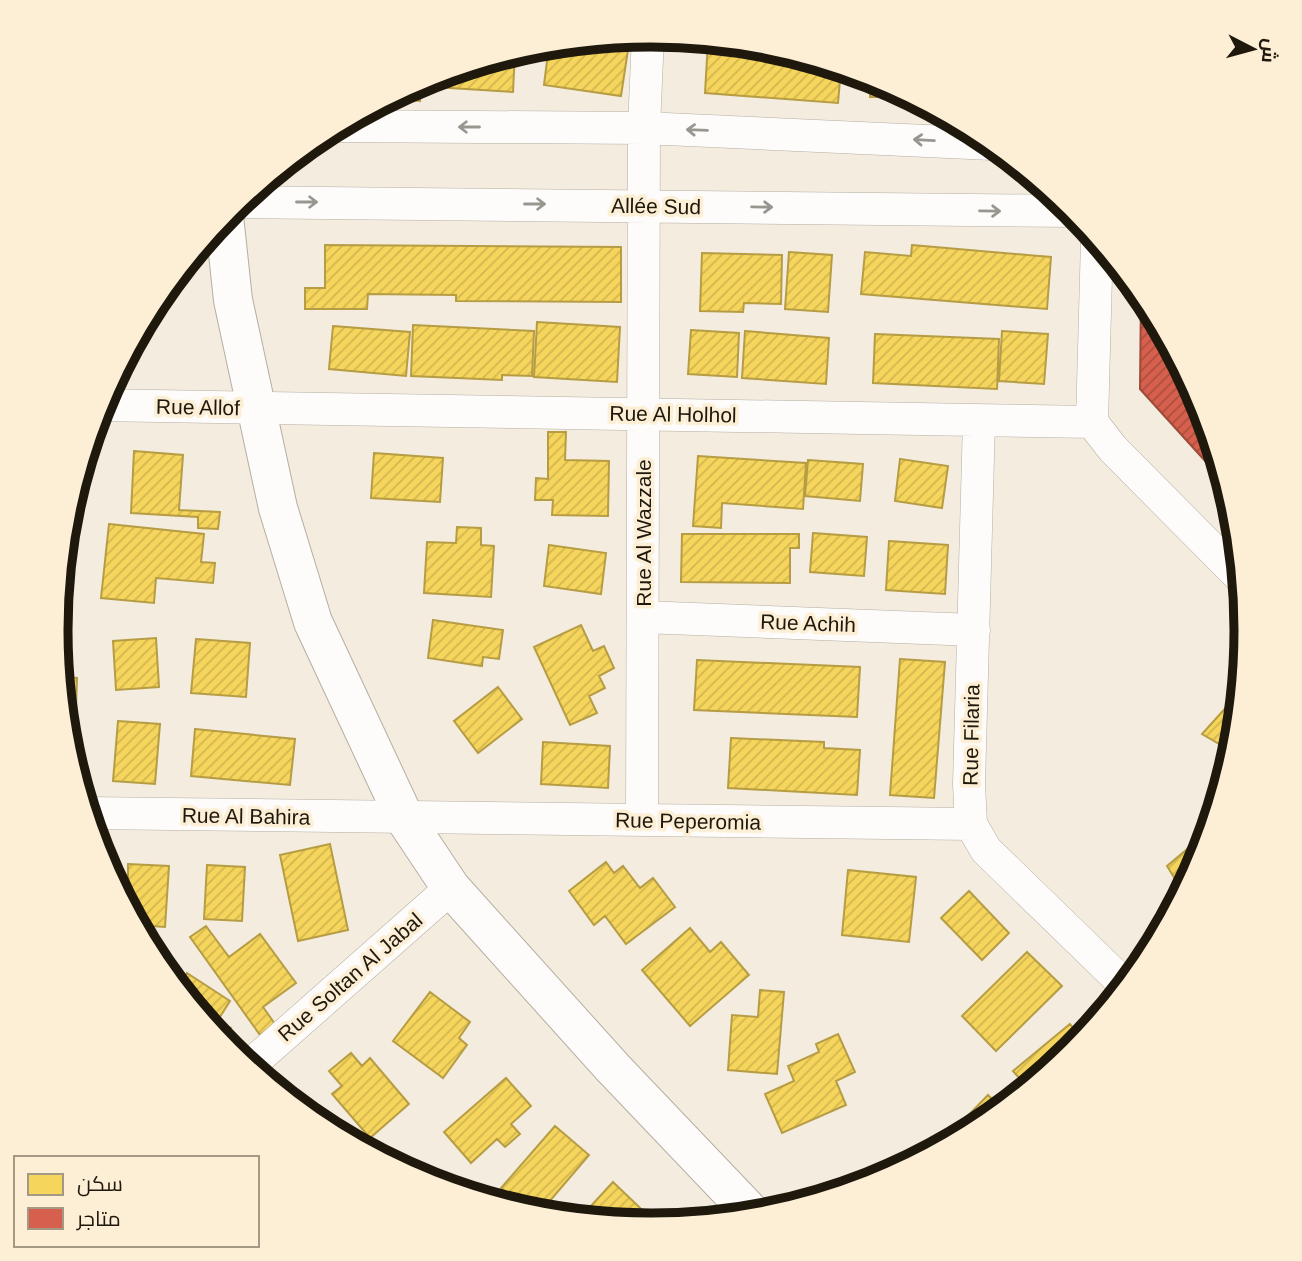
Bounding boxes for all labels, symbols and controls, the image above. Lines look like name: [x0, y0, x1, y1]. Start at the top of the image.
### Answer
north arrow: [1218, 14, 1288, 84]
text: ش: [1257, 37, 1281, 64]
one-way arrow: [458, 120, 481, 134]
one-way arrow: [685, 124, 708, 137]
one-way arrow: [913, 134, 936, 147]
street label: Allée Sud: [611, 194, 701, 218]
one-way arrow: [296, 195, 319, 209]
one-way arrow: [523, 197, 546, 211]
one-way arrow: [751, 200, 774, 214]
one-way arrow: [978, 204, 1001, 218]
street label: Rue Allof: [156, 395, 240, 419]
street label: Rue Al Holhol: [609, 401, 737, 427]
street label: Rue Al Wazzale: [632, 459, 655, 607]
street label: Rue Achih: [760, 610, 856, 636]
street label: Rue Filaria: [959, 684, 983, 786]
street label: Rue Al Bahira: [182, 803, 311, 829]
street label: Rue Peperomia: [615, 808, 761, 834]
street label: Rue Soltan Al Jabal: [273, 908, 427, 1046]
legend: [14, 1156, 259, 1247]
text: سكن: [77, 1172, 123, 1197]
text: متاجر: [76, 1207, 121, 1231]

